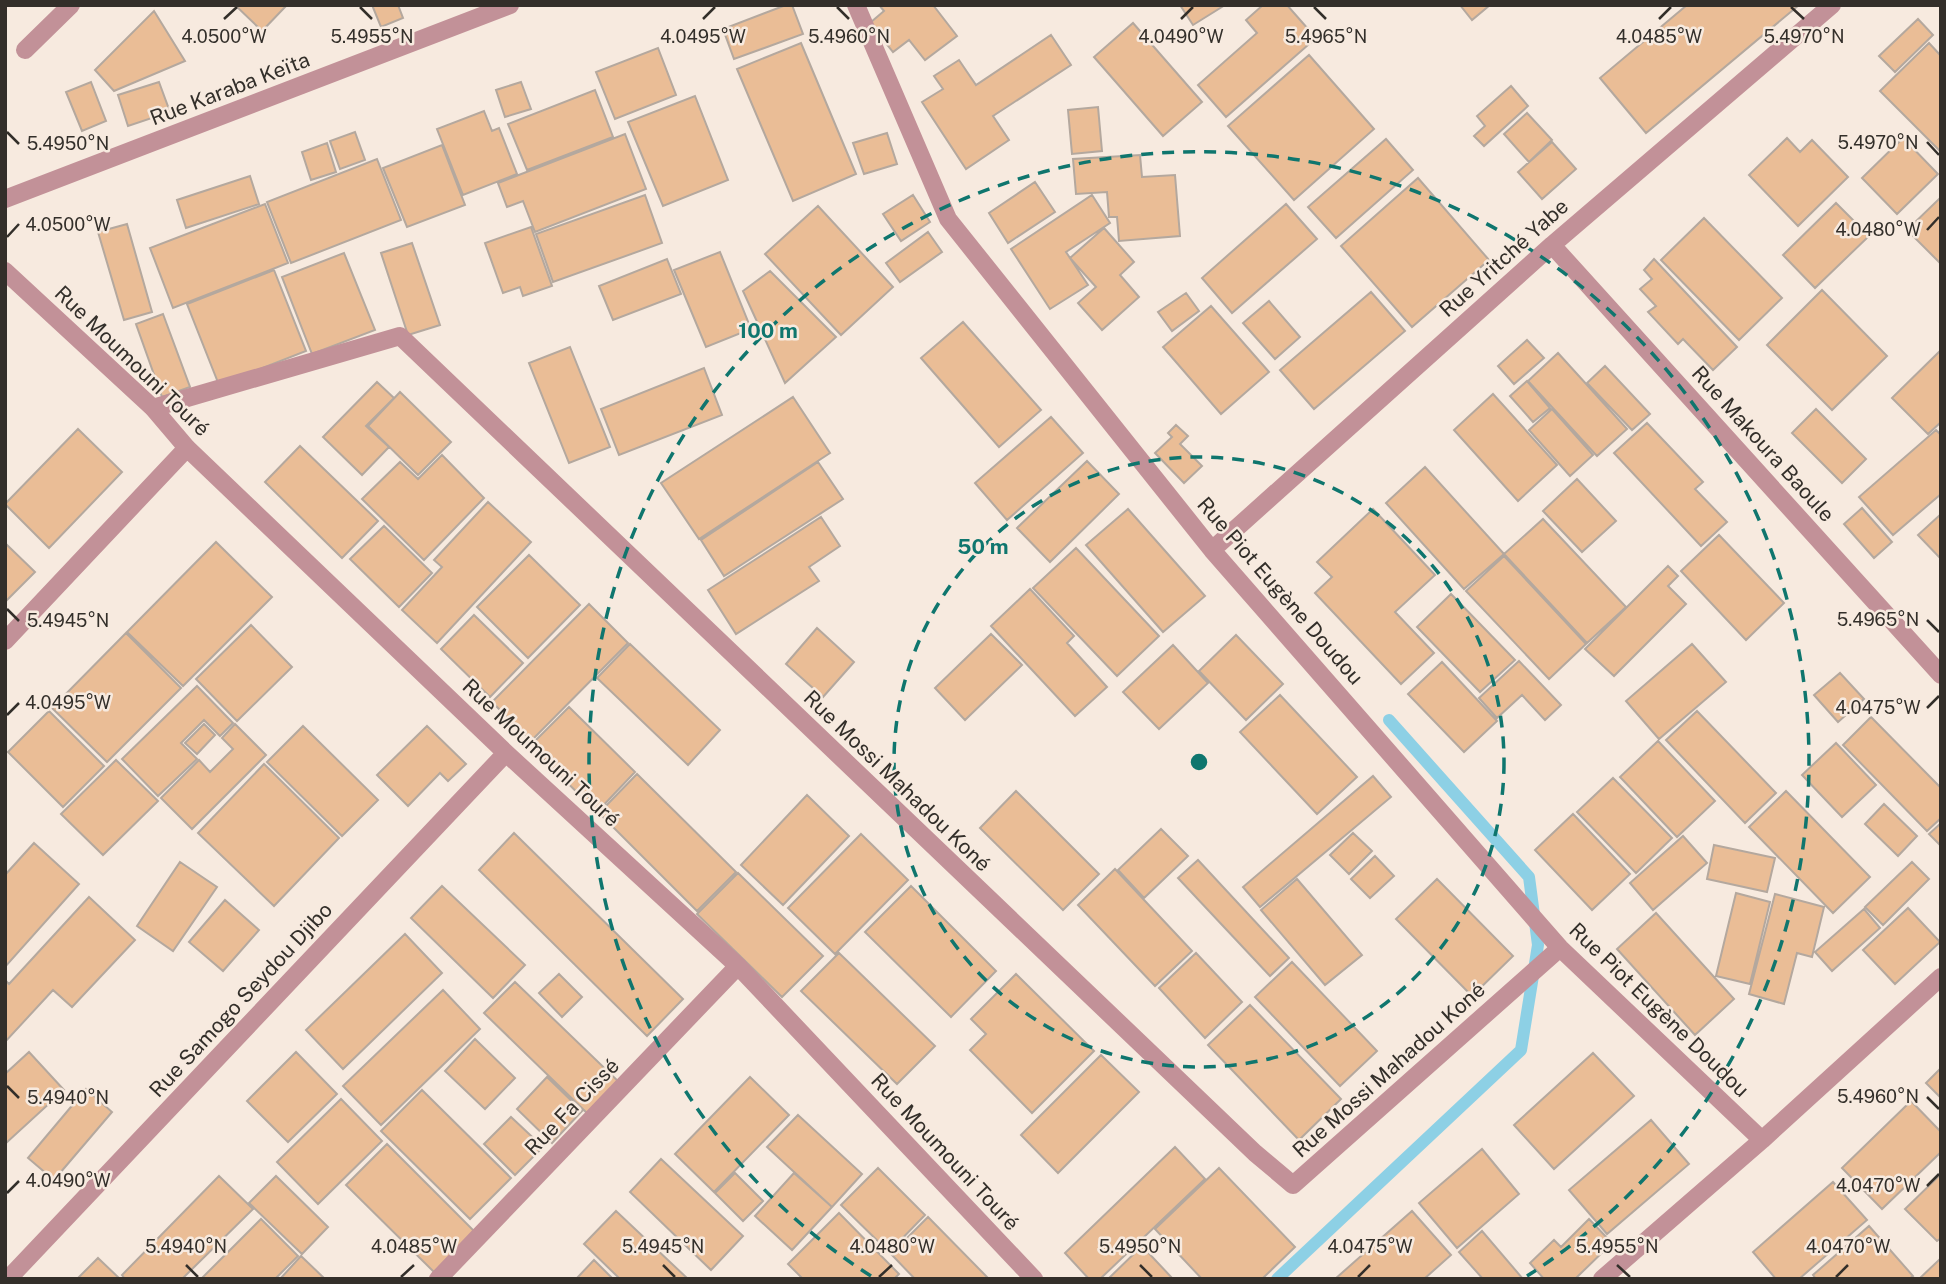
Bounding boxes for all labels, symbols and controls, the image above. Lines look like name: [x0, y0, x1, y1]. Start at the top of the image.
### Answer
text: 4.0500°W: [181, 26, 267, 47]
text: 5.4955°N: [331, 26, 413, 47]
text: 4.0495°W: [660, 26, 746, 47]
text: 5.4960°N: [808, 26, 890, 47]
text: 4.0490°W: [1138, 26, 1224, 47]
text: 5.4965°N: [1285, 26, 1367, 47]
text: 4.0485°W: [1616, 26, 1702, 47]
text: 5.4970°N: [1763, 26, 1845, 47]
street label: Rue Karaba Keïta: [146, 47, 313, 130]
text: 5.4970°N: [1837, 132, 1919, 153]
text: 5.4950°N: [27, 133, 109, 154]
street label: Rue Yritché Yabe: [1434, 193, 1573, 322]
text: 4.0500°W: [25, 214, 111, 235]
text: 4.0480°W: [1835, 219, 1921, 240]
street label: Rue Moumouni Touré: [50, 280, 215, 441]
text: 100 m: [738, 318, 798, 343]
street label: Rue Makoura Baoule: [1687, 361, 1840, 527]
street label: Rue Piot Eugène Doudou: [1192, 492, 1369, 689]
text: 50 m: [957, 534, 1009, 559]
text: 5.4965°N: [1837, 609, 1919, 630]
text: 5.4945°N: [27, 610, 109, 631]
street label: Rue Moumouni Touré: [458, 673, 625, 832]
street label: Rue Mossi Mahadou Koné: [799, 685, 996, 876]
text: 4.0495°W: [25, 692, 111, 713]
text: 4.0475°W: [1835, 697, 1921, 718]
centre of rings: [1187, 750, 1211, 774]
street label: Rue Samogo Seydou Djibo: [144, 897, 337, 1102]
street label: Rue Piot Eugène Doudou: [1564, 917, 1754, 1102]
street label: Rue Mossi Mahadou Koné: [1287, 977, 1490, 1163]
street label: Rue Fa Cissé: [519, 1053, 624, 1160]
street label: Rue Moumouni Touré: [866, 1068, 1025, 1235]
text: 5.4960°N: [1837, 1086, 1919, 1107]
text: 5.4940°N: [27, 1087, 109, 1108]
text: 4.0490°W: [25, 1170, 111, 1191]
text: 4.0470°W: [1836, 1175, 1920, 1196]
text: 5.4940°N: [145, 1236, 227, 1257]
text: 4.0485°W: [371, 1236, 457, 1257]
text: 5.4945°N: [622, 1236, 704, 1257]
text: 4.0480°W: [849, 1236, 935, 1257]
text: 5.4950°N: [1099, 1236, 1181, 1257]
text: 4.0475°W: [1327, 1236, 1413, 1257]
text: 5.4955°N: [1576, 1236, 1658, 1257]
text: 4.0470°W: [1806, 1236, 1890, 1257]

